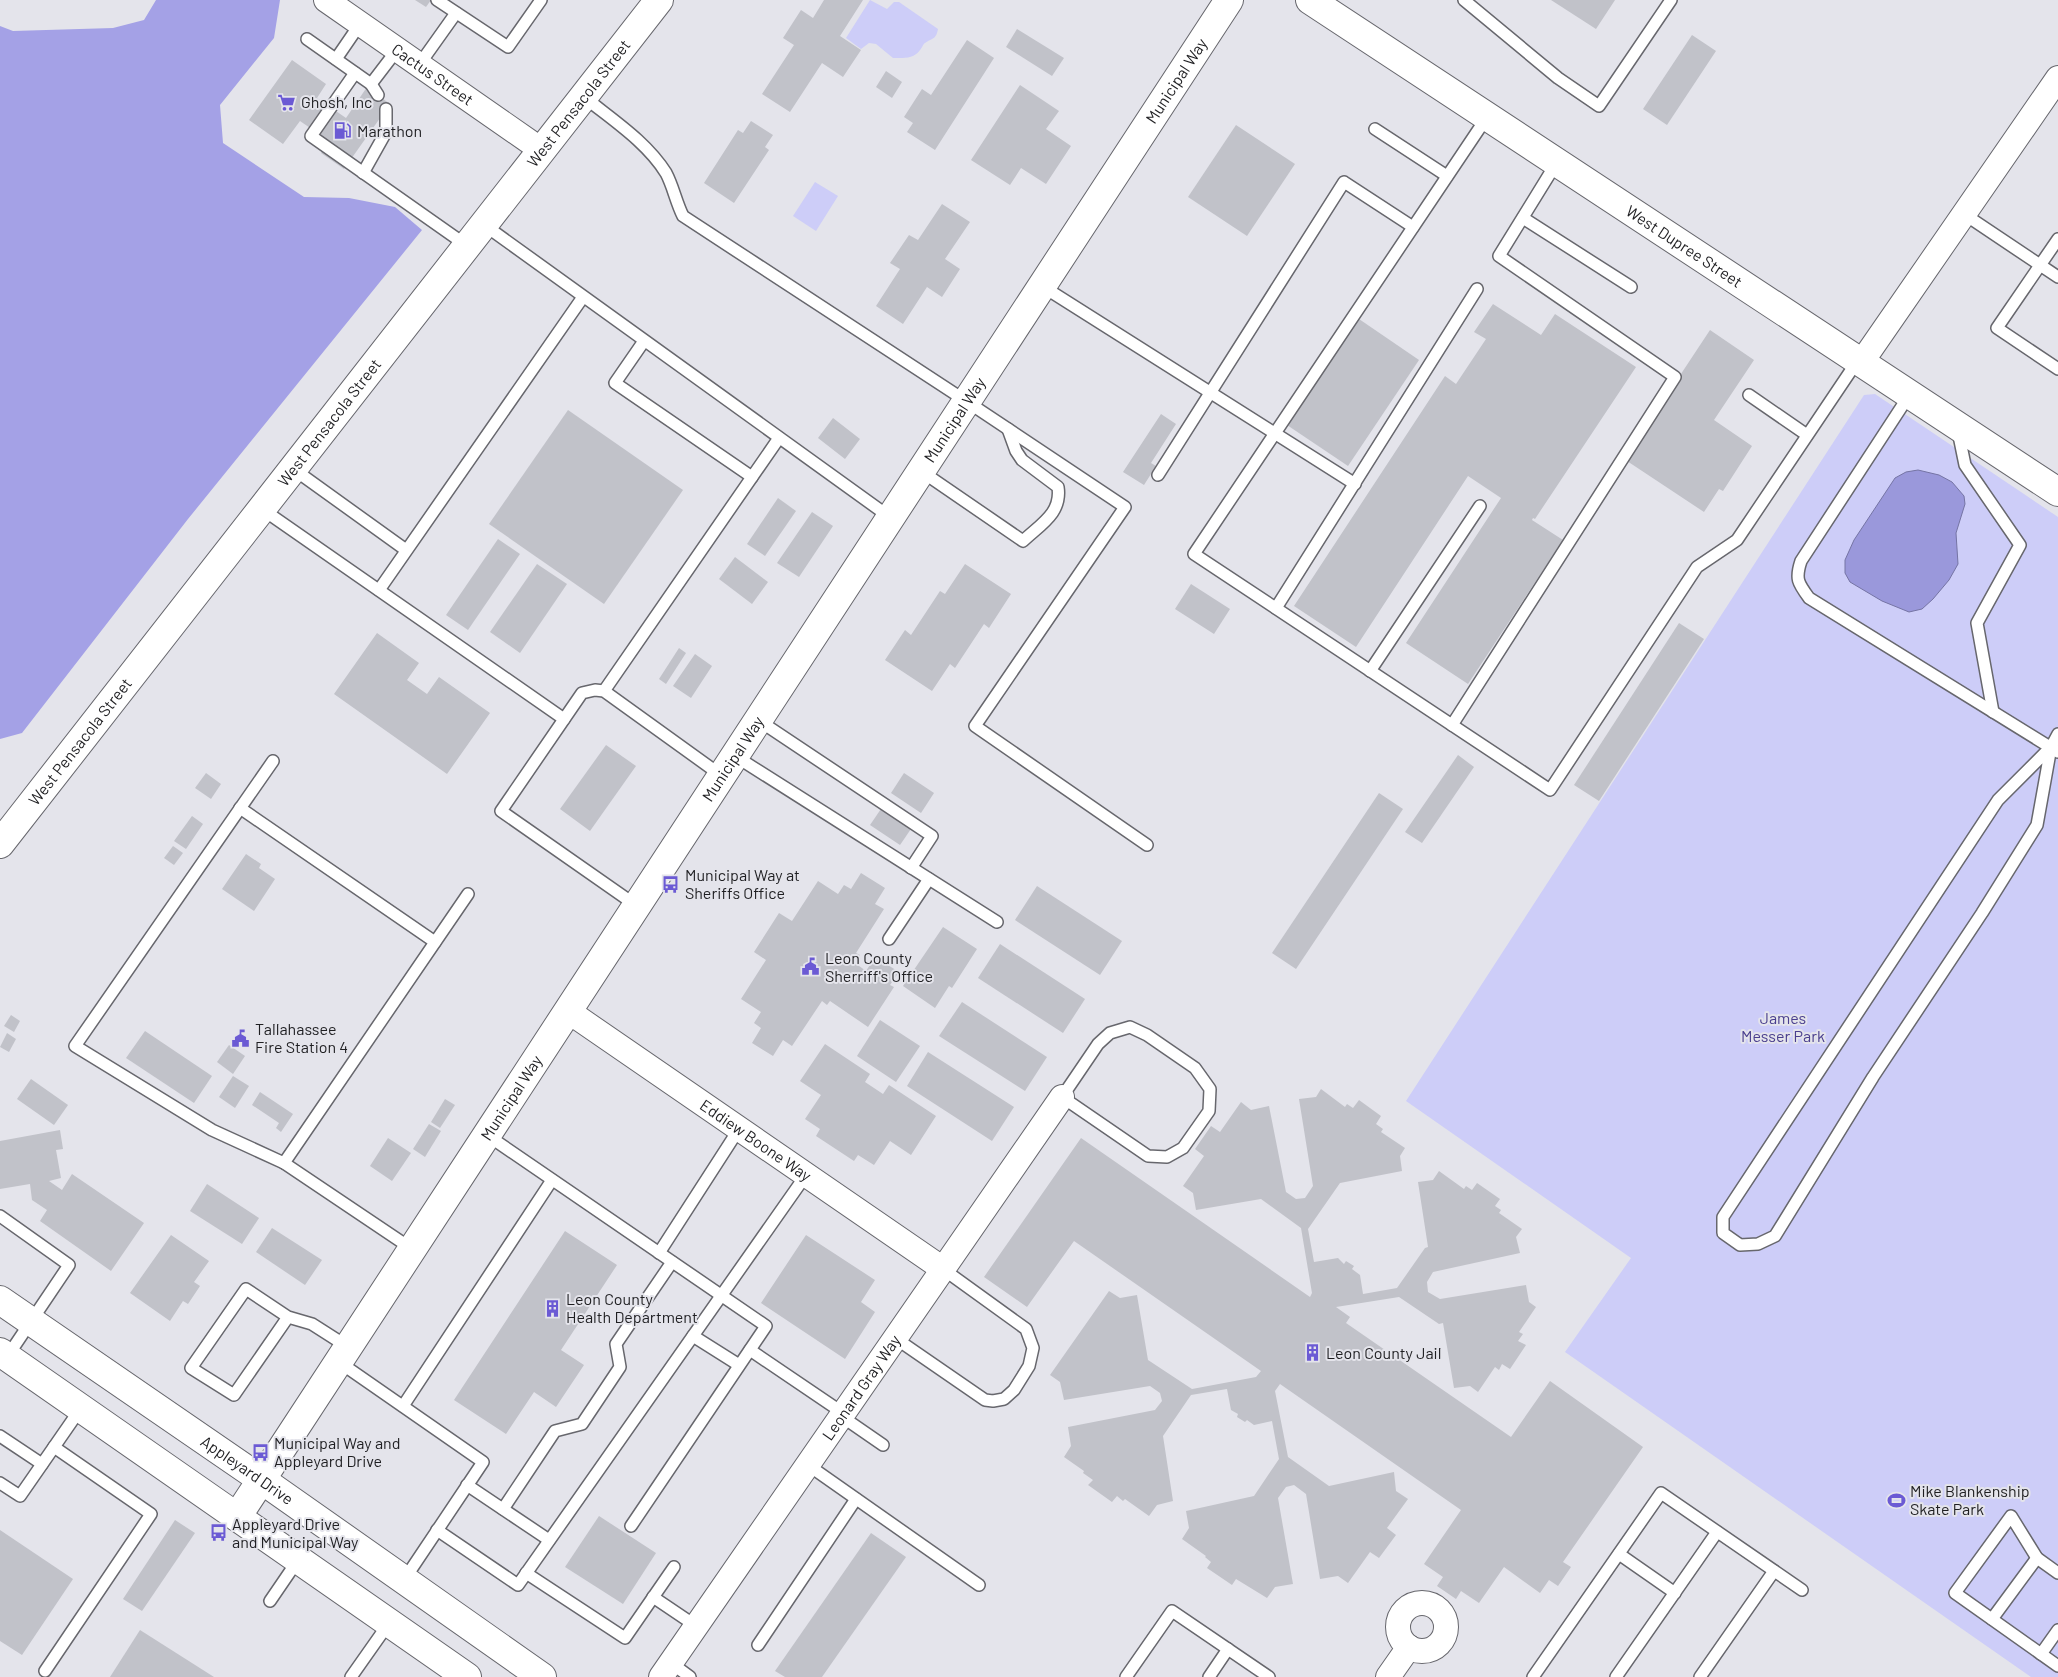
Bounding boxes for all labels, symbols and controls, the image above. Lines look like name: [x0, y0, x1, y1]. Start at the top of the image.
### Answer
street label: Municipal Way: [1141, 34, 1211, 127]
street label: West Pensacola Street: [522, 35, 634, 170]
street label: Cactus Street: [388, 39, 477, 109]
supermarket icon: Ghosh, Inc: [277, 92, 297, 112]
place label: Ghosh, Inc: [301, 92, 372, 111]
fuel station icon: Marathon: [333, 121, 353, 141]
place label: Marathon: [357, 121, 422, 140]
street label: West Dupree Street: [1623, 201, 1746, 291]
street label: West Pensacola Street: [273, 355, 384, 490]
street label: Municipal Way: [919, 373, 989, 466]
street label: West Pensacola Street: [24, 674, 135, 809]
street label: Municipal Way: [698, 712, 767, 805]
place label: Municipal Way at Sheriffs Office: [685, 865, 800, 902]
bus stop icon: Municipal Way at Sheriffs Office: [661, 874, 681, 894]
place label: Leon County Sherriff's Office: [825, 948, 933, 985]
public building icon: Leon County Sherriff's Office: [801, 957, 821, 977]
park label: James Messer Park: [1741, 1008, 1825, 1045]
place label: Tallahassee Fire Station 4: [255, 1019, 348, 1056]
public building icon: Tallahassee Fire Station 4: [231, 1028, 251, 1048]
street label: Municipal Way: [476, 1051, 546, 1144]
street label: Eddiew Boone Way: [697, 1095, 816, 1185]
place label: Leon County Health Department: [566, 1289, 698, 1326]
building icon: Leon County Health Department: [542, 1298, 562, 1318]
street label: Leonard Gray Way: [818, 1330, 904, 1444]
building icon: Leon County Jail: [1302, 1343, 1322, 1363]
place label: Leon County Jail: [1326, 1343, 1441, 1362]
street label: Appleyard Drive: [198, 1431, 297, 1508]
place label: Municipal Way and Appleyard Drive: [274, 1433, 400, 1470]
bus stop icon: Municipal Way and Appleyard Drive: [250, 1442, 270, 1462]
place label: Mike Blankenship Skate Park: [1910, 1481, 2030, 1518]
sports icon: Mike Blankenship Skate Park: [1886, 1490, 1906, 1510]
place label: Appleyard Drive and Municipal Way: [232, 1514, 359, 1551]
bus stop icon: Appleyard Drive and Municipal Way: [208, 1523, 228, 1543]

